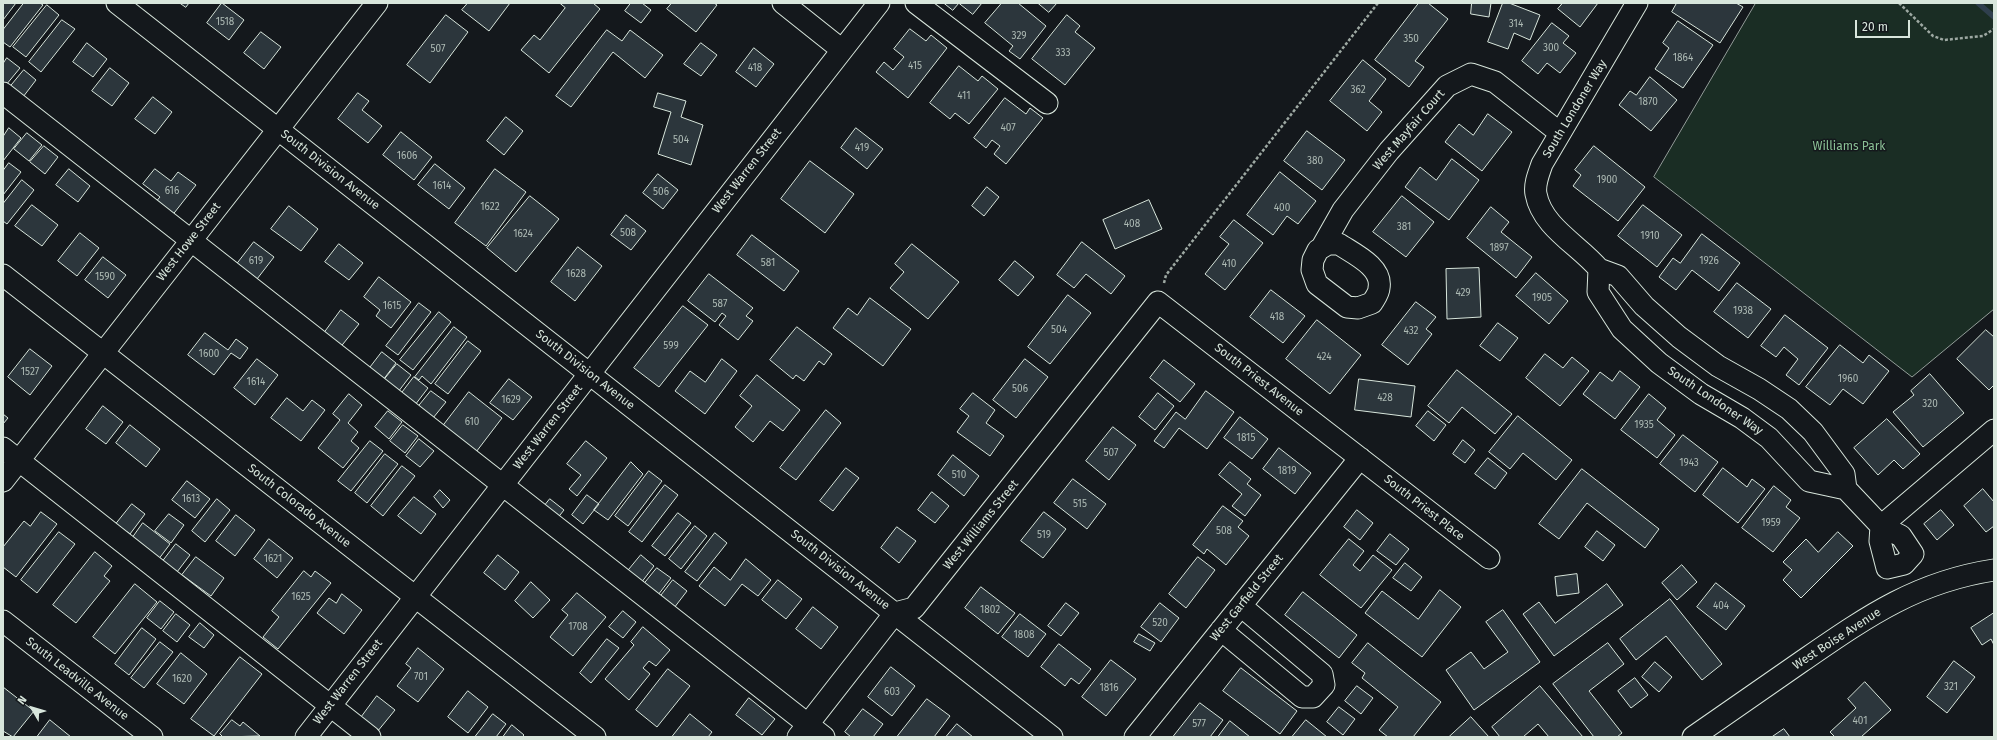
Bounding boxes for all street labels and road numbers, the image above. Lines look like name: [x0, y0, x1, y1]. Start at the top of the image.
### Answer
street label: South Londoner Way: [1540, 57, 1610, 161]
street label: West Mayfair Court: [1370, 87, 1448, 173]
street label: West Warren Street: [709, 126, 785, 216]
street label: South Division Avenue: [278, 127, 382, 213]
street label: West Howe Street: [154, 200, 224, 284]
street label: South Division Avenue: [533, 327, 637, 413]
street label: South Priest Avenue: [1211, 341, 1307, 419]
street label: South Londoner Way: [1664, 364, 1766, 438]
street label: West Warren Street: [510, 382, 586, 472]
street label: South Colorado Avenue: [245, 461, 353, 551]
street label: South Priest Place: [1381, 472, 1467, 544]
street label: West Williams Street: [940, 477, 1022, 573]
street label: South Division Avenue: [788, 527, 892, 613]
street label: West Garfield Street: [1207, 552, 1287, 644]
street label: West Boise Avenue: [1790, 605, 1884, 673]
street label: South Leadville Avenue: [23, 634, 131, 724]
street label: West Warren Street: [310, 637, 386, 727]

